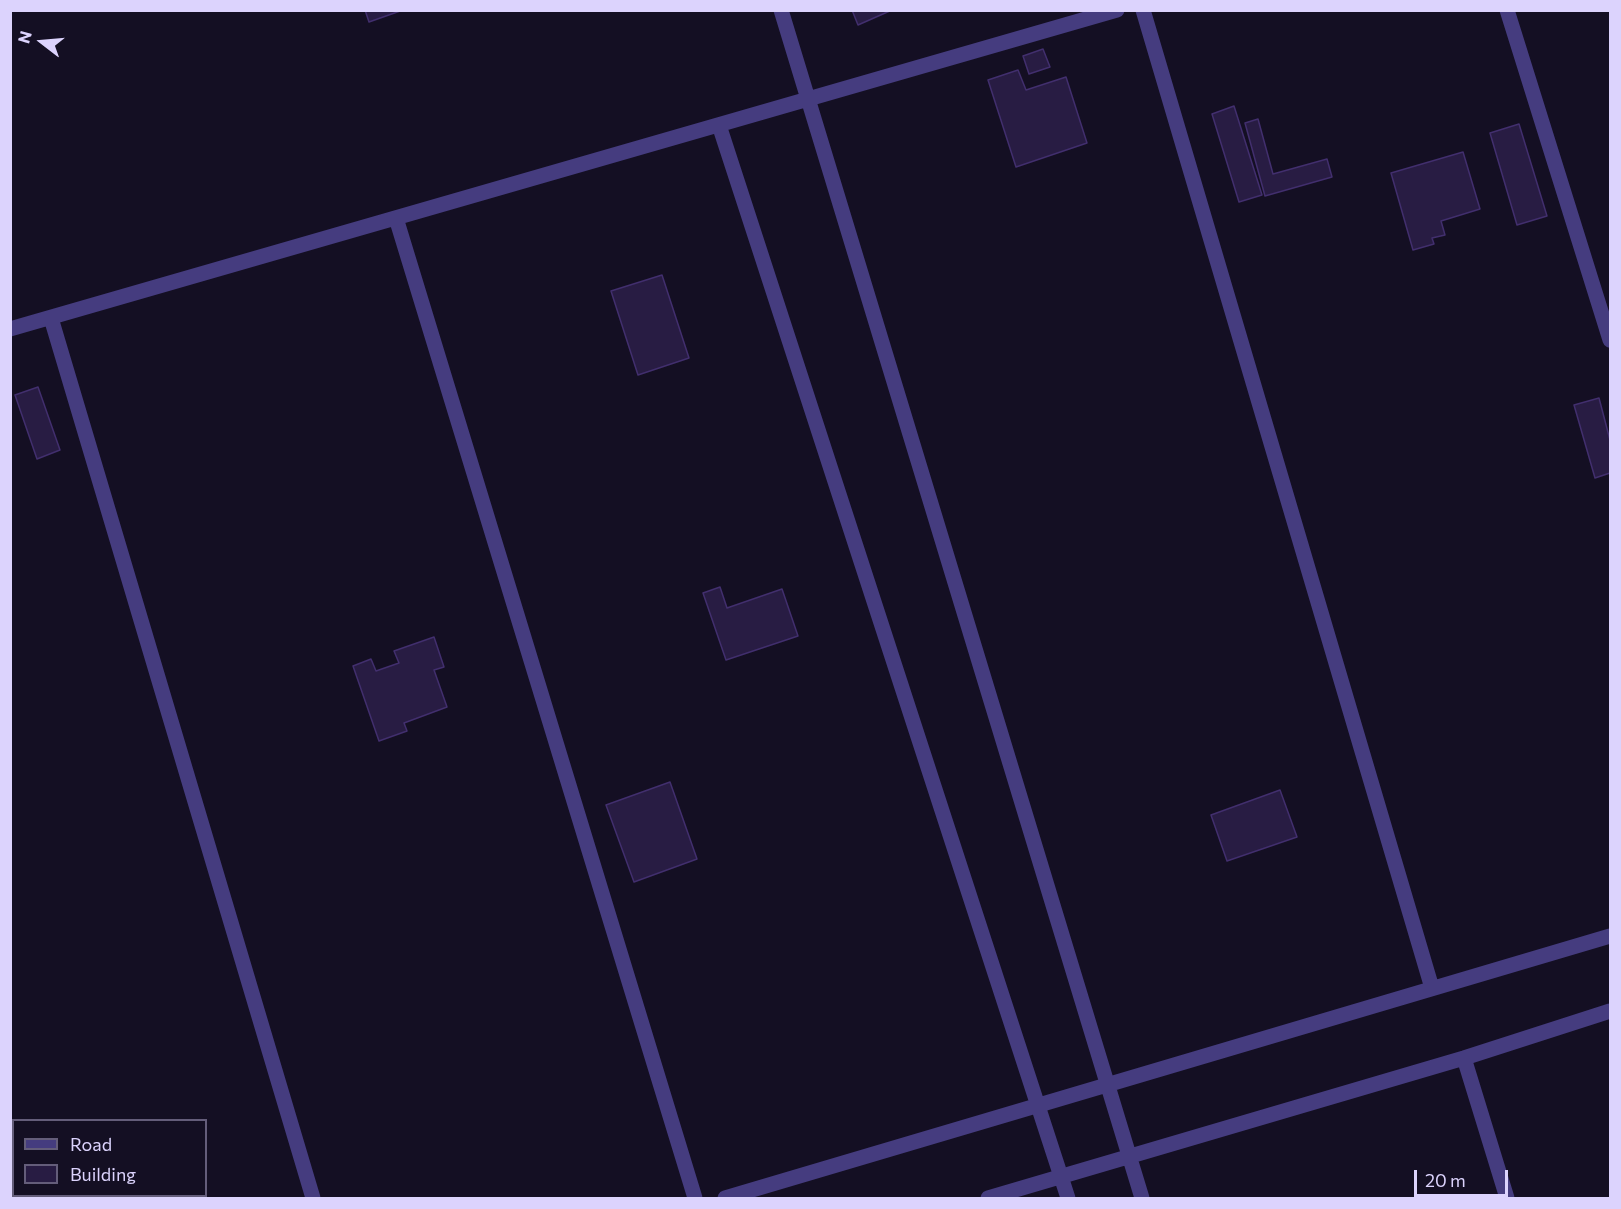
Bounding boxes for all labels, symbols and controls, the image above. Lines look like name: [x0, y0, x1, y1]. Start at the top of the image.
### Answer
north arrow: [12, 12, 72, 72]
text: N: [13, 29, 35, 45]
legend: [12, 1119, 207, 1197]
text: Road: [70, 1133, 112, 1155]
scale bar: [1417, 1158, 1512, 1196]
text: Building: [70, 1163, 136, 1185]
text: 20 m: [1425, 1169, 1466, 1191]

